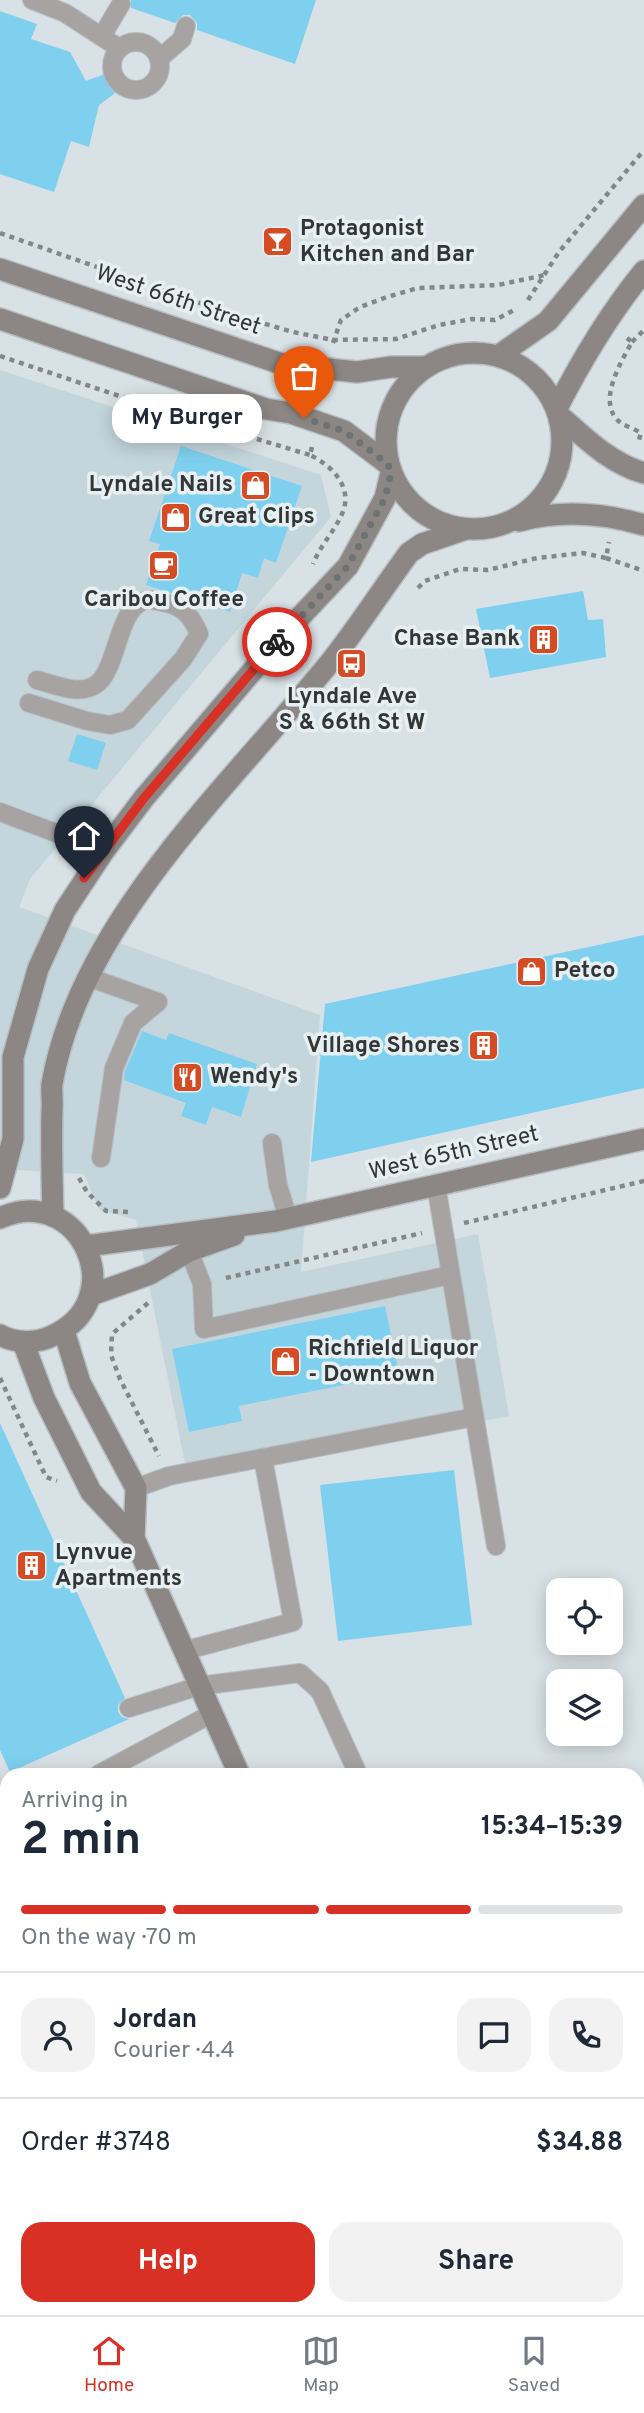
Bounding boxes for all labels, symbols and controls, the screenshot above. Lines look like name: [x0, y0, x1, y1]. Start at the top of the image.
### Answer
place label: Protagonist Kitchen and Bar: [300, 215, 475, 270]
bar icon: Protagonist Kitchen and Bar: [260, 225, 294, 259]
street label: West 66th Street: [91, 259, 265, 343]
pin: [274, 346, 334, 418]
icon: bag: [285, 357, 323, 395]
callout: My Burger: [112, 394, 262, 442]
text: My Burger: [131, 404, 243, 433]
shop icon: Lyndale Nails: [239, 468, 273, 502]
place label: Lyndale Nails: [89, 471, 233, 500]
shop icon: Great Clips: [158, 500, 192, 534]
place label: Great Clips: [198, 503, 315, 532]
cafe icon: Caribou Coffee: [147, 549, 181, 583]
place label: Caribou Coffee: [84, 586, 244, 615]
courier: [242, 607, 312, 677]
building icon: Chase Bank: [526, 622, 560, 656]
icon: bike: [258, 623, 296, 661]
place label: Chase Bank: [394, 625, 520, 654]
bus stop icon: Lyndale Ave S & 66th St W: [335, 646, 369, 680]
place label: Lyndale Ave S & 66th St W: [279, 683, 425, 738]
pin: [54, 806, 114, 878]
icon: home: [65, 817, 103, 855]
shop icon: Petco: [514, 954, 548, 988]
place label: Petco: [554, 957, 615, 986]
building icon: Village Shores: [466, 1029, 500, 1063]
place label: Village Shores: [306, 1032, 460, 1061]
restaurant icon: Wendy's: [170, 1060, 204, 1094]
place label: Wendy's: [210, 1063, 298, 1092]
street label: West 65th Street: [366, 1120, 542, 1188]
place label: Richfield Liquor - Downtown: [308, 1335, 479, 1390]
shop icon: Richfield Liquor - Downtown: [268, 1345, 302, 1379]
place label: Lynvue Apartments: [55, 1539, 182, 1594]
building icon: Lynvue Apartments: [15, 1549, 49, 1583]
map controls: [546, 1578, 623, 1746]
button: locate: [546, 1578, 623, 1655]
button: layers: [546, 1669, 623, 1746]
text: Arriving in: [21, 1787, 128, 1816]
text: 15:34–15:39: [481, 1811, 623, 1844]
text: 2 min: [21, 1812, 141, 1871]
text: On the way · 70 m: [21, 1924, 197, 1953]
button: person: [21, 1998, 95, 2072]
button: chat: [457, 1998, 531, 2072]
button: phone: [549, 1998, 623, 2072]
text: Jordan: [113, 2004, 197, 2037]
text: Courier · 4.4: [113, 2037, 235, 2066]
text: Order #3748: [21, 2127, 171, 2160]
text: $34.88: [536, 2127, 623, 2160]
button: Help: [21, 2222, 315, 2302]
button: Share: [329, 2222, 623, 2302]
tab: Home: [84, 2332, 134, 2398]
tab: Map: [302, 2332, 340, 2398]
tab: Saved: [508, 2332, 560, 2398]

